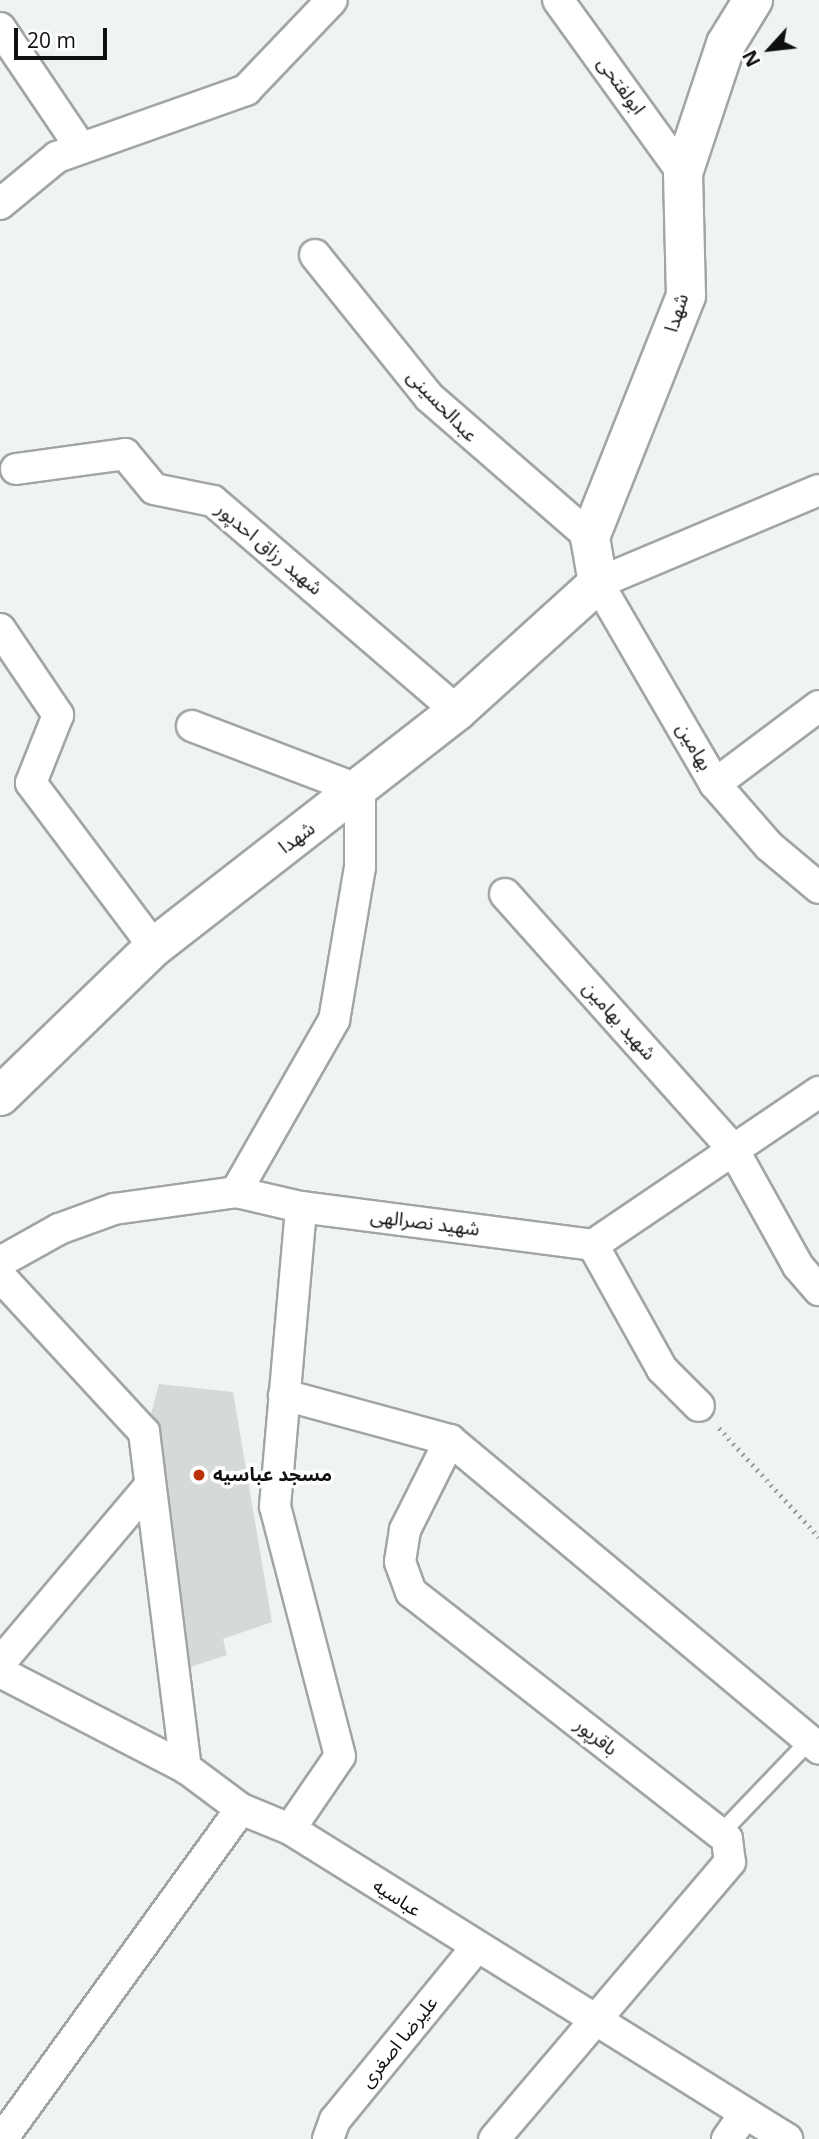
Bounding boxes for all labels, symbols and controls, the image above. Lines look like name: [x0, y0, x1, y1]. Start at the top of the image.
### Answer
scale bar: [18, 14, 110, 58]
north arrow: [735, 14, 805, 84]
text: 20 m: [27, 26, 76, 54]
text: N: [736, 46, 766, 71]
street label: ابولفتحی: [592, 53, 650, 119]
street label: شهدا: [660, 291, 694, 335]
street label: عبدالحسینی: [402, 365, 482, 447]
street label: شهید رزاق احدپور: [211, 498, 327, 600]
street label: بهامین: [671, 719, 717, 775]
street label: شهدا: [275, 817, 319, 859]
street label: شهید بهامین: [578, 977, 660, 1065]
street label: شهید نصرالهی: [369, 1205, 481, 1241]
place label: مسجد عباسیه: [213, 1464, 332, 1486]
marker: مسجد عباسیه: [191, 1467, 207, 1483]
street label: باقرپور: [570, 1713, 622, 1761]
street label: عباسیه: [369, 1874, 425, 1922]
street label: علیرضا اصغری: [355, 1992, 443, 2092]

